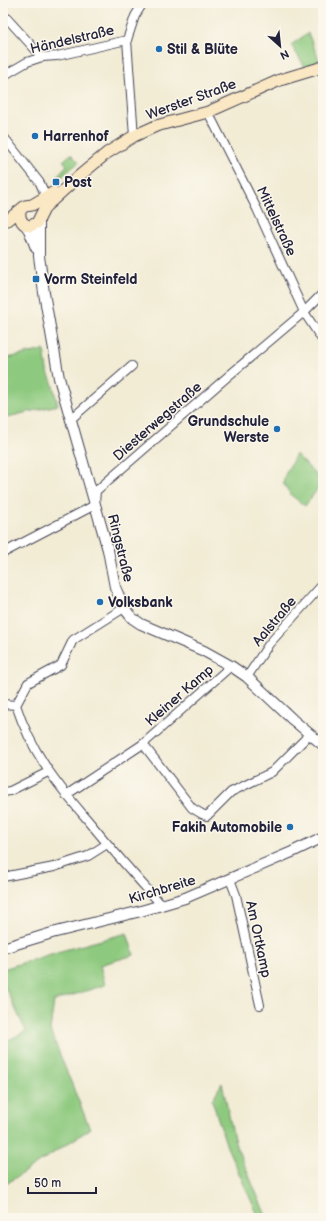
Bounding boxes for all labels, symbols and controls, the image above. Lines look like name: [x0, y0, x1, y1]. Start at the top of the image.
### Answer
street label: Händelstraße: [29, 22, 116, 57]
north arrow: [260, 26, 300, 66]
place label: Stil & Blüte: [167, 41, 238, 58]
marker: Stil & Blüte: [154, 44, 164, 54]
text: N: [278, 47, 291, 62]
street label: Werster Straße: [144, 75, 239, 124]
place label: Harrenhof: [43, 128, 110, 145]
marker: Harrenhof: [30, 131, 40, 141]
place label: Post: [64, 174, 92, 191]
marker: Post: [51, 177, 61, 187]
street label: Mittelstraße: [253, 184, 300, 259]
place label: Vorm Steinfeld: [44, 271, 138, 288]
marker: Vorm Steinfeld: [31, 274, 41, 284]
street label: Diesterwegstraße: [110, 378, 205, 464]
place label: Grundschule Werste: [188, 413, 269, 446]
marker: Grundschule Werste: [272, 424, 282, 434]
street label: Ringstraße: [104, 512, 137, 584]
street label: Aalstraße: [249, 593, 300, 650]
place label: Volksbank: [108, 594, 173, 611]
marker: Volksbank: [95, 597, 105, 607]
street label: Kleiner Kamp: [142, 661, 217, 730]
place label: Fakih Automobile: [172, 819, 282, 836]
marker: Fakih Automobile: [285, 822, 295, 832]
street label: Kirchbreite: [127, 871, 198, 908]
street label: Am Ortkamp: [242, 899, 275, 979]
scale bar: [28, 1169, 96, 1195]
text: 50 m: [34, 1176, 61, 1191]

